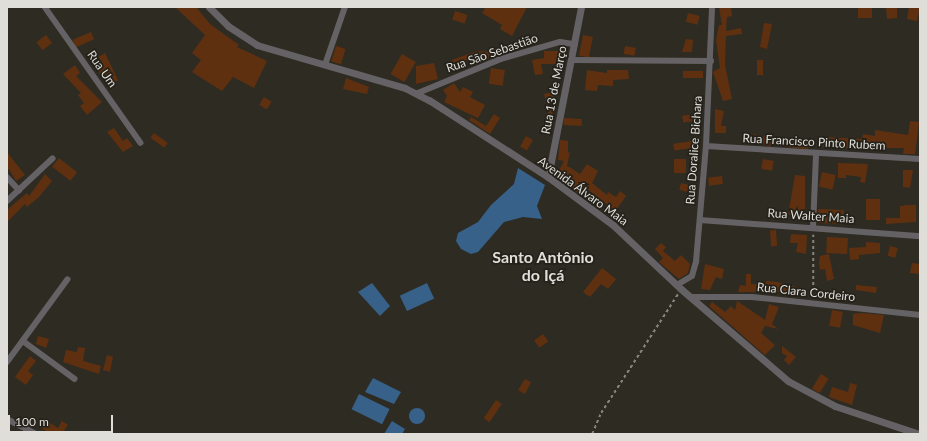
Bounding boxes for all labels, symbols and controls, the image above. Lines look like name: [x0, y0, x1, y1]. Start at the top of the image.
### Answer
street label: Rua São Sebastião: [444, 31, 540, 75]
street label: Rua 13 de Março: [538, 45, 570, 135]
street label: Rua Um: [84, 48, 120, 90]
street label: Rua Doralice Bichara: [683, 95, 705, 205]
street label: Rua Francisco Pinto Rubem: [742, 131, 886, 153]
street label: Avenida Álvaro Maia: [535, 153, 631, 229]
street label: Rua Walter Maia: [767, 206, 855, 226]
district label: Santo Antônio do Içá: [492, 247, 594, 285]
street label: Rua Clara Cordeiro: [756, 280, 856, 304]
scale bar: [10, 407, 115, 433]
text: 100 m: [15, 414, 49, 429]

